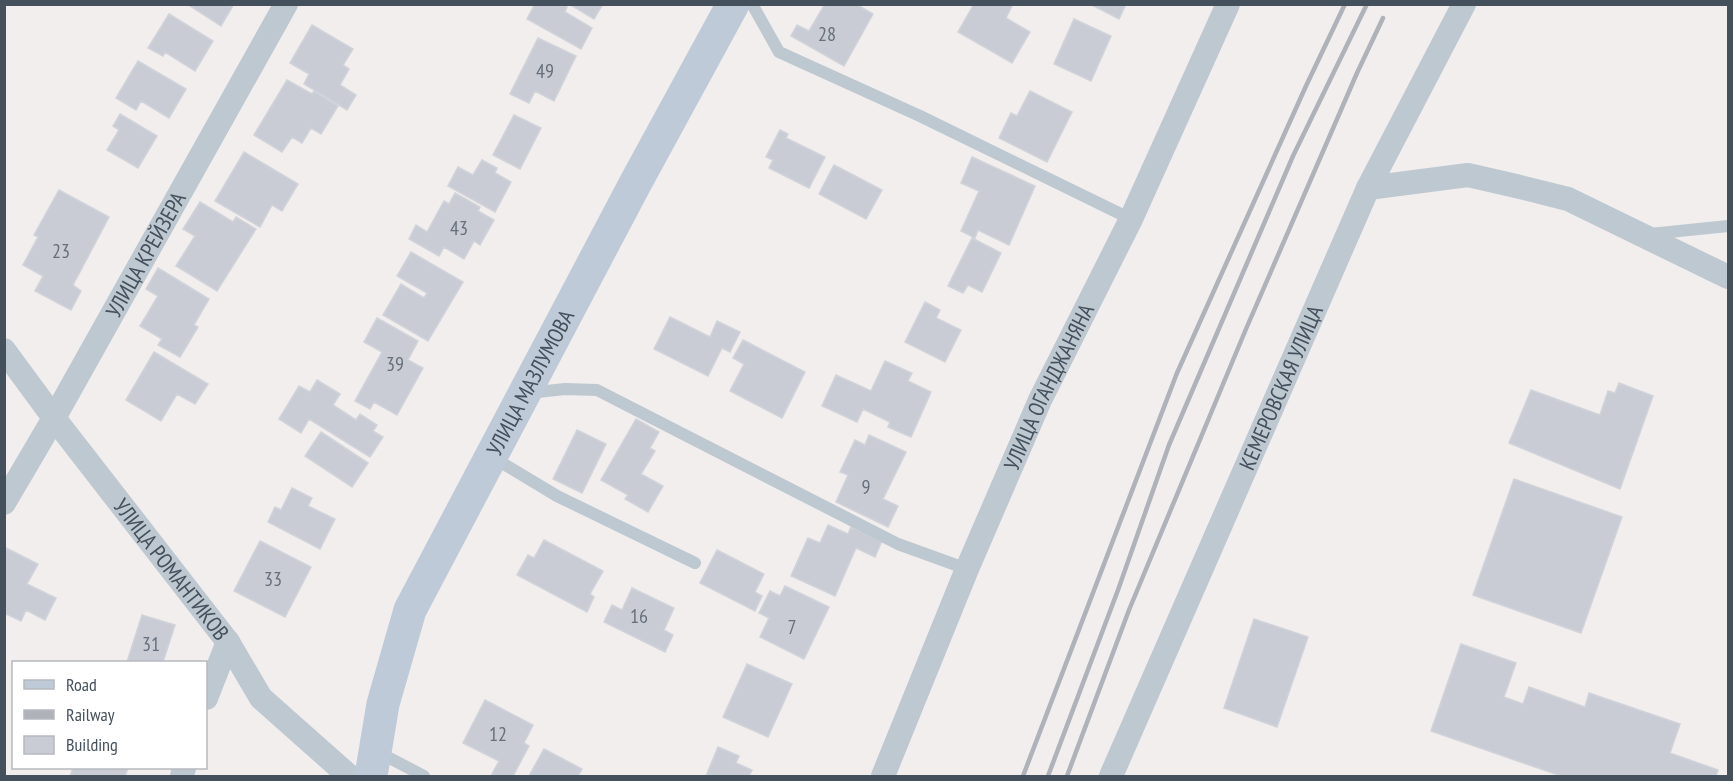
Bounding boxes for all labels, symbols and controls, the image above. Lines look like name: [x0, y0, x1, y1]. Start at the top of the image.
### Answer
house number: 28: [818, 21, 836, 47]
house number: 49: [536, 58, 554, 84]
street label: УЛИЦА КРЕЙЗЕРА: [99, 186, 192, 322]
house number: 43: [450, 215, 468, 241]
house number: 23: [52, 238, 70, 264]
street label: УЛИЦА ОГАНДЖАНЯНА: [997, 298, 1100, 474]
street label: КЕМЕРОВСКАЯ УЛИЦА: [1233, 300, 1329, 474]
street label: УЛИЦА МАЗЛУМОВА: [480, 304, 580, 460]
house number: 39: [386, 351, 404, 377]
house number: 9: [862, 474, 871, 500]
street label: УЛИЦА РОМАНТИКОВ: [108, 493, 235, 646]
house number: 33: [264, 566, 282, 592]
house number: 16: [630, 603, 648, 629]
house number: 7: [788, 614, 797, 640]
house number: 31: [142, 631, 160, 657]
legend: [12, 661, 207, 769]
text: Road: [66, 673, 97, 696]
text: Railway: [66, 703, 115, 726]
house number: 12: [489, 721, 507, 747]
text: Building: [66, 733, 118, 756]

